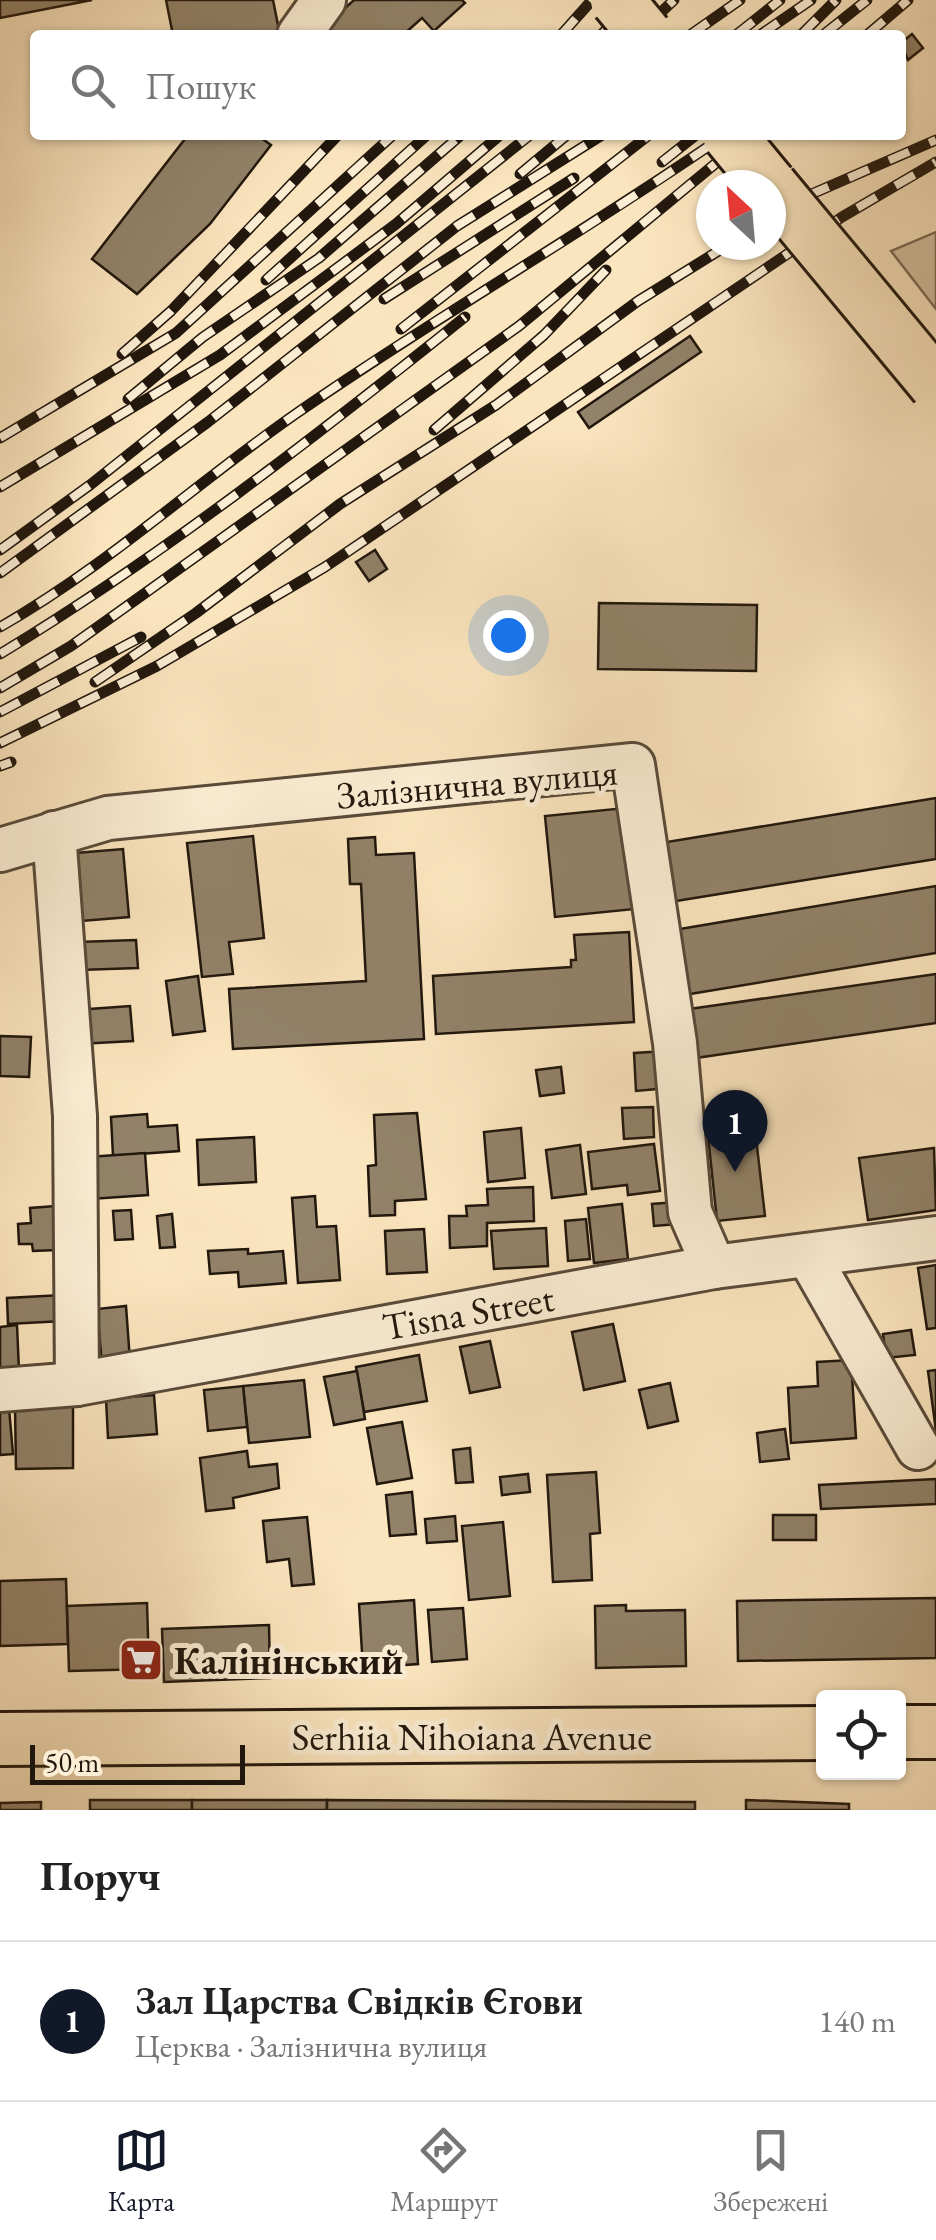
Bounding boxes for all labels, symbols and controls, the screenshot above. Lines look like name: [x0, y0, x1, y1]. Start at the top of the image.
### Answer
search box: [30, 30, 906, 140]
icon: search: [65, 58, 120, 113]
text: Пошук: [145, 61, 256, 110]
north arrow: [696, 170, 786, 260]
your location: [483, 610, 534, 661]
street label: Залізнична вулиця: [334, 746, 620, 820]
pin: 1: [702, 1090, 768, 1172]
street label: Tisna Street: [378, 1273, 558, 1351]
place label: Калінінський: [174, 1636, 403, 1685]
supermarket icon: Калінінський: [118, 1637, 164, 1683]
map controls: [816, 1690, 906, 1780]
button: locate: [816, 1690, 906, 1780]
street label: Serhiia Nihoiana Avenue: [292, 1712, 652, 1761]
scale bar: [30, 1740, 245, 1784]
text: 50 m: [45, 1744, 99, 1780]
text: Поруч: [40, 1848, 161, 1903]
text: Зал Царства Свідків Єгови: [135, 1976, 583, 2025]
text: 1: [64, 2000, 81, 2042]
text: 140 m: [819, 2000, 896, 2042]
text: Церква · Залізнична вулиця: [135, 2025, 487, 2067]
tab: Карта: [108, 2123, 175, 2219]
tab: Маршрут: [390, 2123, 498, 2219]
tab: Збережені: [713, 2123, 828, 2219]

